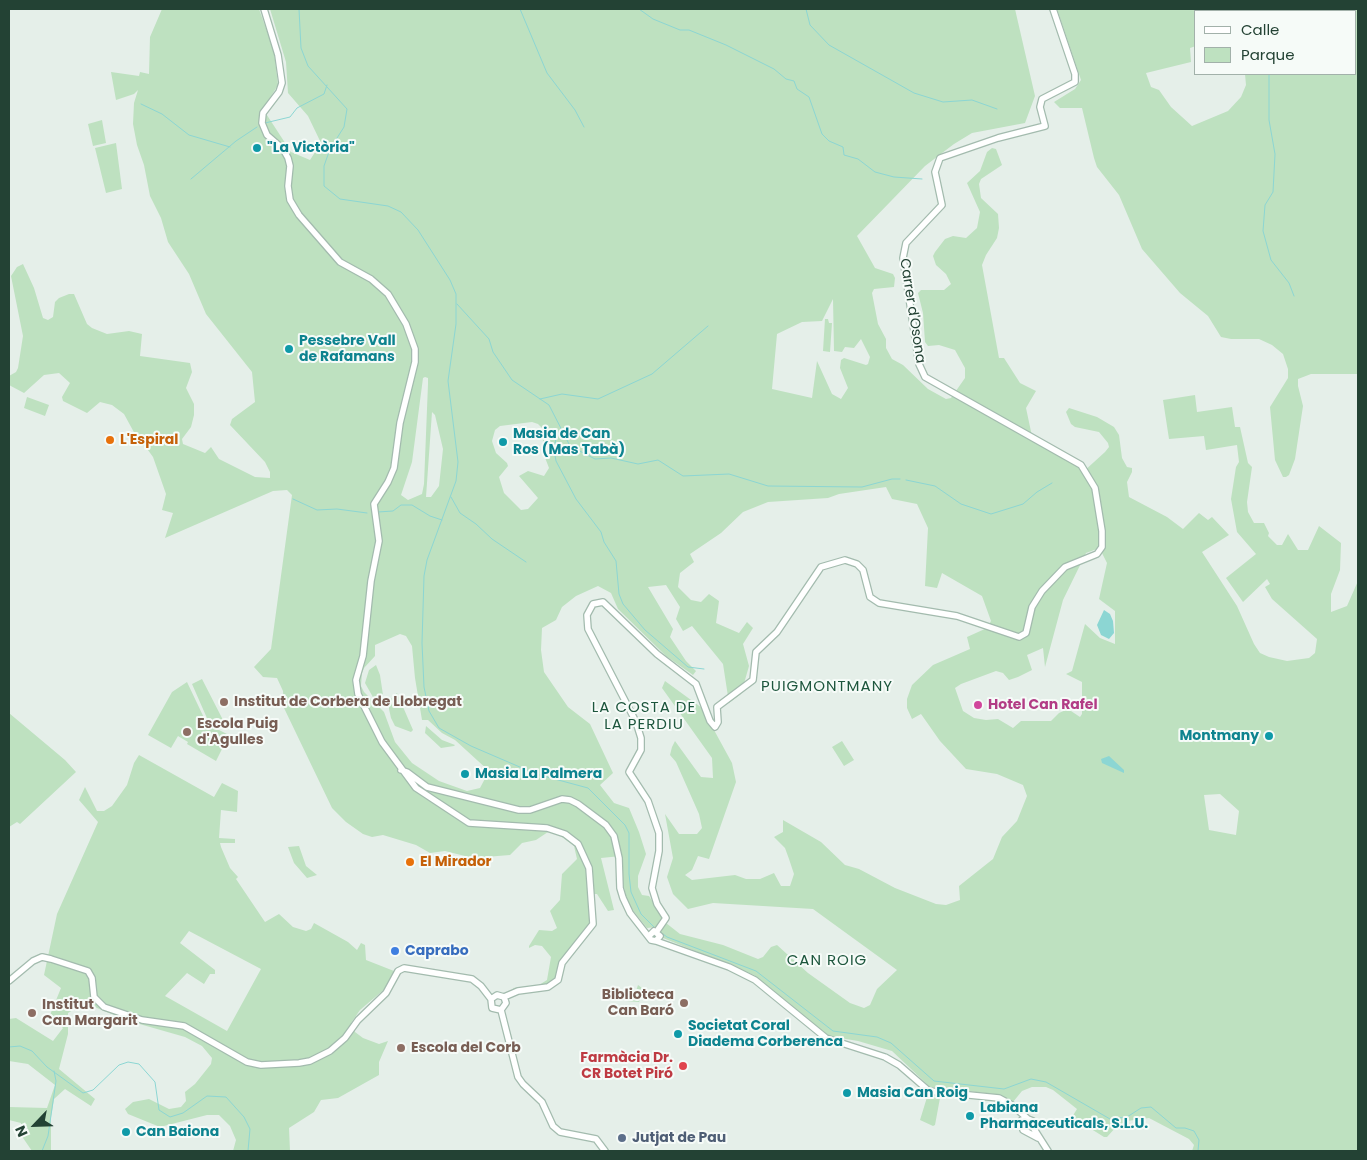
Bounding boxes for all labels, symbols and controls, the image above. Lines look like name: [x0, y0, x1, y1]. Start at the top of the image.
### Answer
legend: [1194, 10, 1357, 75]
text: Calle: [1241, 19, 1279, 40]
text: Parque: [1241, 44, 1294, 65]
place label: "La Victòria": [267, 140, 355, 156]
marker: "La Victòria": [251, 142, 263, 154]
street label: Carrer d'Osona: [895, 257, 929, 365]
place label: Pessebre Vall de Rafamans: [299, 333, 396, 366]
marker: Pessebre Vall de Rafamans: [283, 343, 295, 355]
place label: Masia de Can Ros (Mas Tabà): [513, 426, 625, 458]
place label: L'Espiral: [120, 432, 178, 448]
marker: L'Espiral: [104, 434, 116, 446]
marker: Masia de Can Ros (Mas Tabà): [497, 436, 509, 448]
district label: PUIGMONTMANY: [760, 678, 894, 696]
place label: Institut de Corbera de Llobregat: [234, 694, 462, 710]
marker: Institut de Corbera de Llobregat: [218, 696, 230, 708]
place label: Hotel Can Rafel: [988, 697, 1098, 713]
district label: LA COSTA DE LA PERDIU: [590, 699, 698, 734]
marker: Hotel Can Rafel: [972, 699, 984, 711]
place label: Escola Puig d'Agulles: [197, 716, 278, 749]
marker: Escola Puig d'Agulles: [181, 726, 193, 738]
place label: Montmany: [1179, 728, 1259, 744]
marker: Montmany: [1263, 730, 1275, 742]
place label: Masia La Palmera: [475, 766, 602, 782]
marker: Masia La Palmera: [459, 768, 471, 780]
place label: El Mirador: [420, 854, 492, 870]
marker: El Mirador: [404, 856, 416, 868]
place label: Caprabo: [405, 943, 469, 959]
marker: Caprabo: [389, 945, 401, 957]
district label: CAN ROIG: [786, 952, 868, 970]
place label: Biblioteca Can Baró: [602, 987, 674, 1020]
place label: Institut Can Margarit: [42, 997, 138, 1030]
marker: Biblioteca Can Baró: [678, 997, 690, 1009]
marker: Institut Can Margarit: [26, 1007, 38, 1019]
place label: Societat Coral Diadema Corberenca: [688, 1018, 843, 1050]
marker: Societat Coral Diadema Corberenca: [672, 1028, 684, 1040]
place label: Escola del Corb: [411, 1040, 521, 1056]
marker: Escola del Corb: [395, 1042, 407, 1054]
place label: Farmàcia Dr. CR Botet Piró: [580, 1050, 673, 1082]
marker: Farmàcia Dr. CR Botet Piró: [677, 1060, 689, 1072]
place label: Masia Can Roig: [857, 1085, 968, 1101]
marker: Masia Can Roig: [841, 1087, 853, 1099]
north arrow: [10, 1100, 60, 1150]
place label: Labiana Pharmaceuticals, S.L.U.: [980, 1100, 1148, 1132]
marker: Labiana Pharmaceuticals, S.L.U.: [964, 1110, 976, 1122]
text: N: [10, 1122, 33, 1140]
place label: Can Baiona: [136, 1124, 219, 1140]
marker: Can Baiona: [120, 1126, 132, 1138]
place label: Jutjat de Pau: [632, 1130, 726, 1146]
marker: Jutjat de Pau: [616, 1132, 628, 1144]

